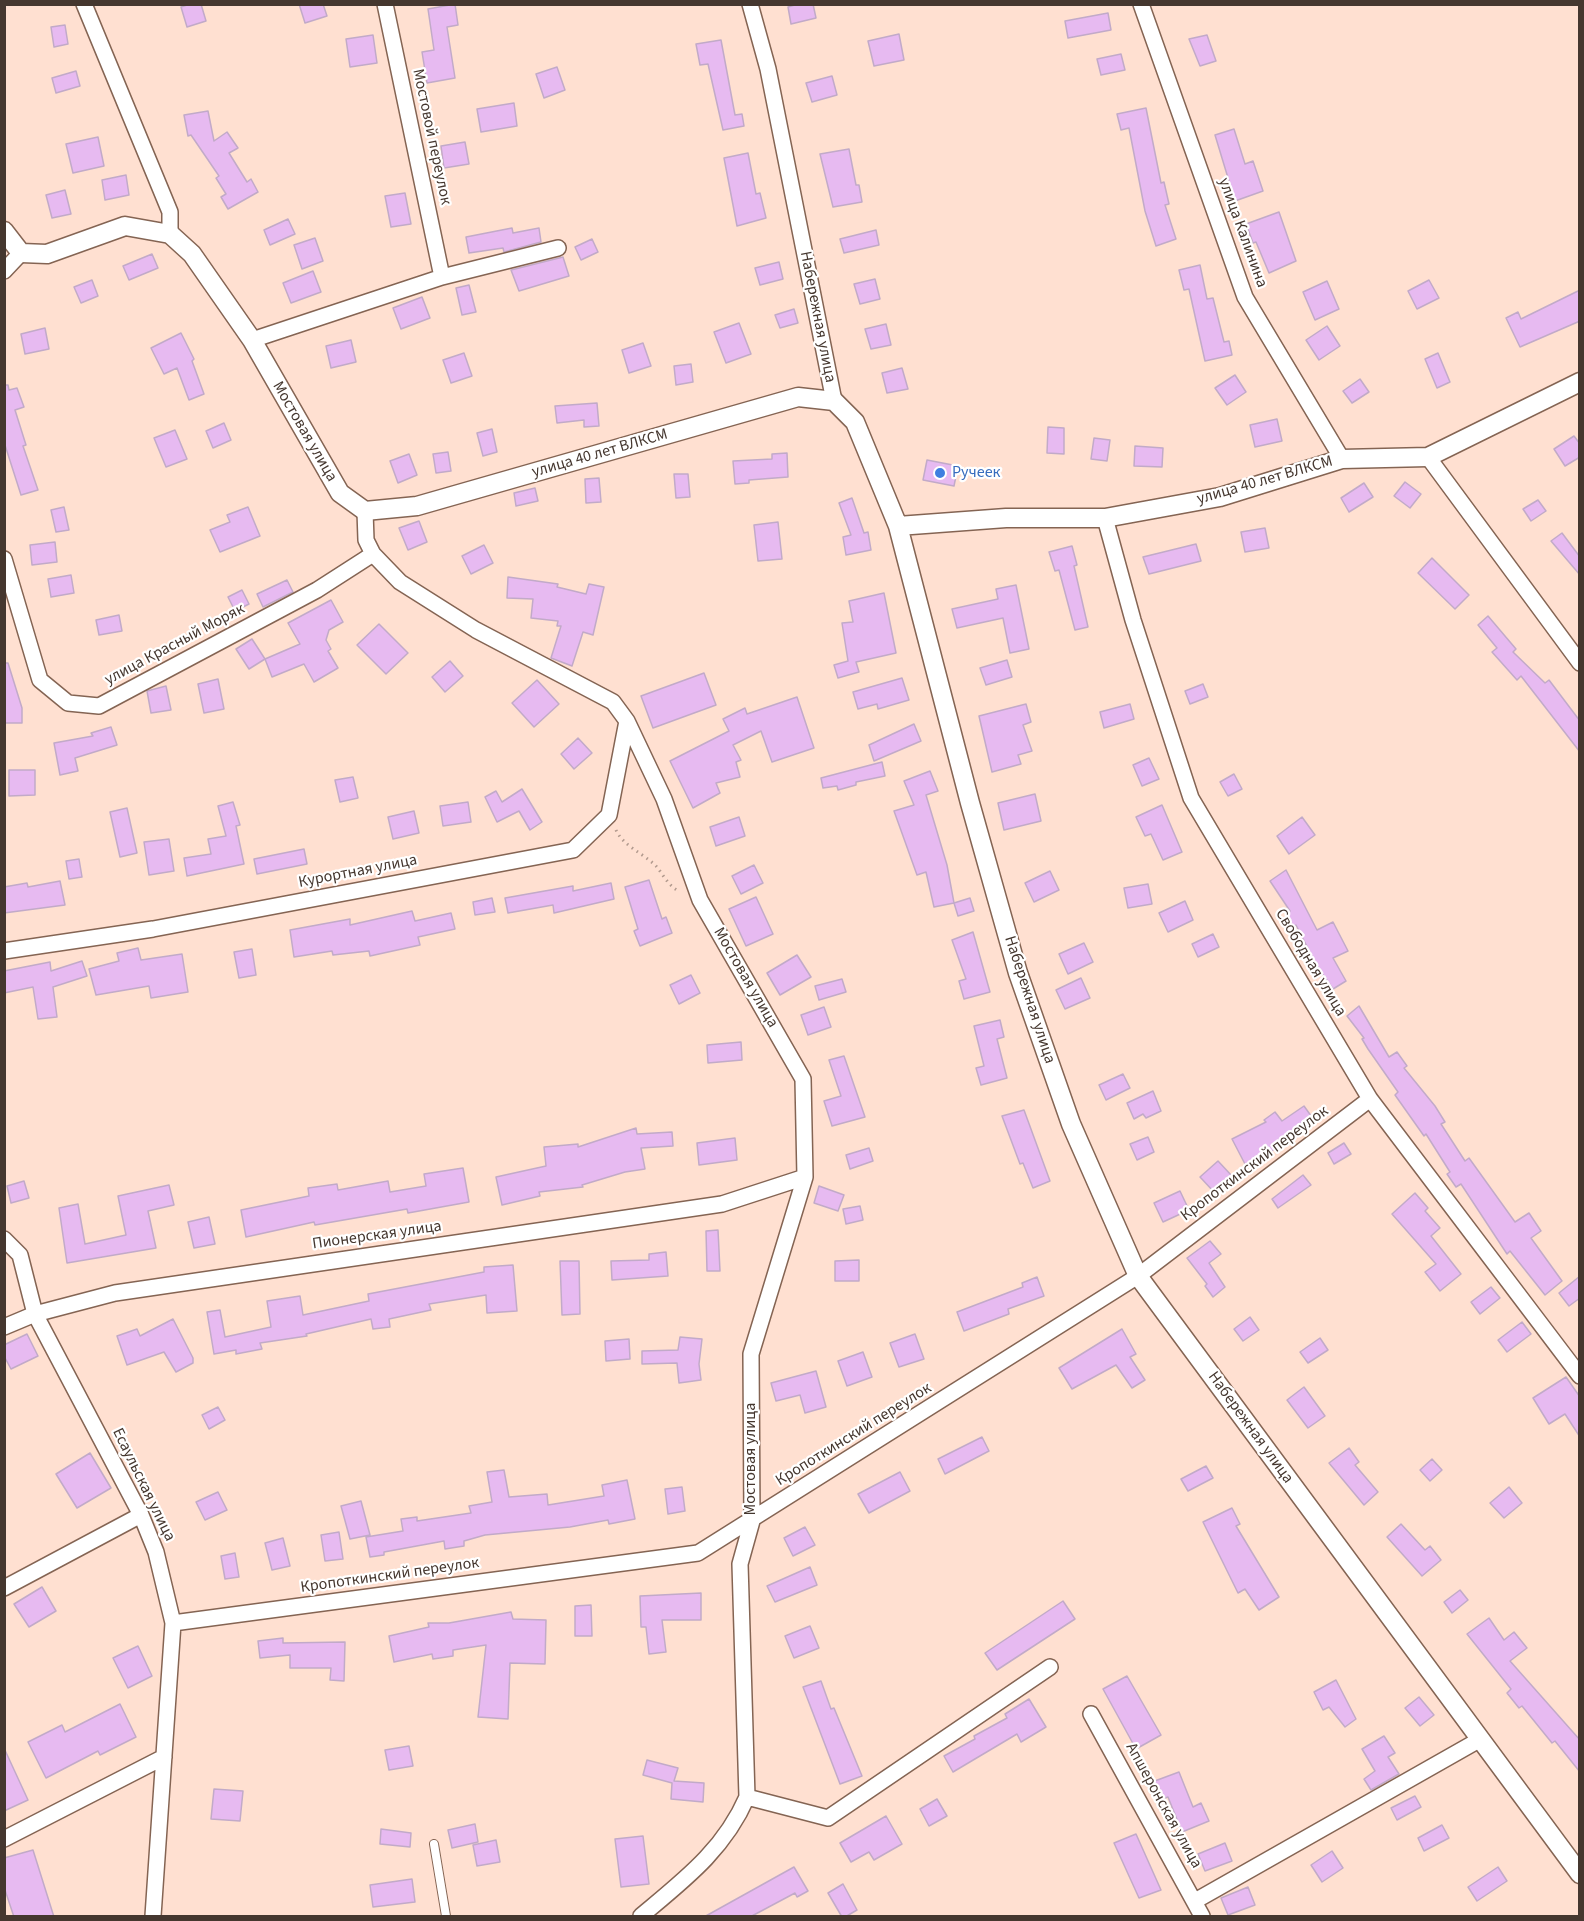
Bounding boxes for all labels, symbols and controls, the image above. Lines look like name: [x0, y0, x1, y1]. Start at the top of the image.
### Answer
street label: Мостовой переулок: [407, 67, 455, 207]
street label: улица Калинина: [1213, 176, 1271, 290]
street label: Набережная улица: [795, 250, 839, 384]
street label: Мостовая улица: [267, 378, 341, 486]
street label: улица 40 лет ВЛКСМ: [530, 425, 670, 483]
street label: улица 40 лет ВЛКСМ: [1195, 452, 1335, 510]
place label: Ручеек: [952, 463, 1001, 483]
marker: Ручеек: [933, 466, 947, 480]
street label: улица Красный Моряк: [102, 600, 248, 690]
street label: Курортная улица: [297, 851, 419, 893]
street label: Свободная улица: [1270, 906, 1350, 1020]
street label: Мостовая улица: [708, 924, 782, 1032]
street label: Набережная улица: [999, 934, 1059, 1066]
street label: Кропоткинский переулок: [1177, 1102, 1333, 1226]
street label: Пионерская улица: [311, 1217, 443, 1255]
street label: Набережная улица: [1203, 1368, 1297, 1488]
street label: Кропоткинский переулок: [773, 1379, 935, 1491]
street label: Мостовая улица: [741, 1403, 761, 1515]
street label: Есаульская улица: [107, 1425, 179, 1545]
street label: Кропоткинский переулок: [300, 1554, 480, 1598]
street label: Апшеронская улица: [1121, 1740, 1205, 1872]

